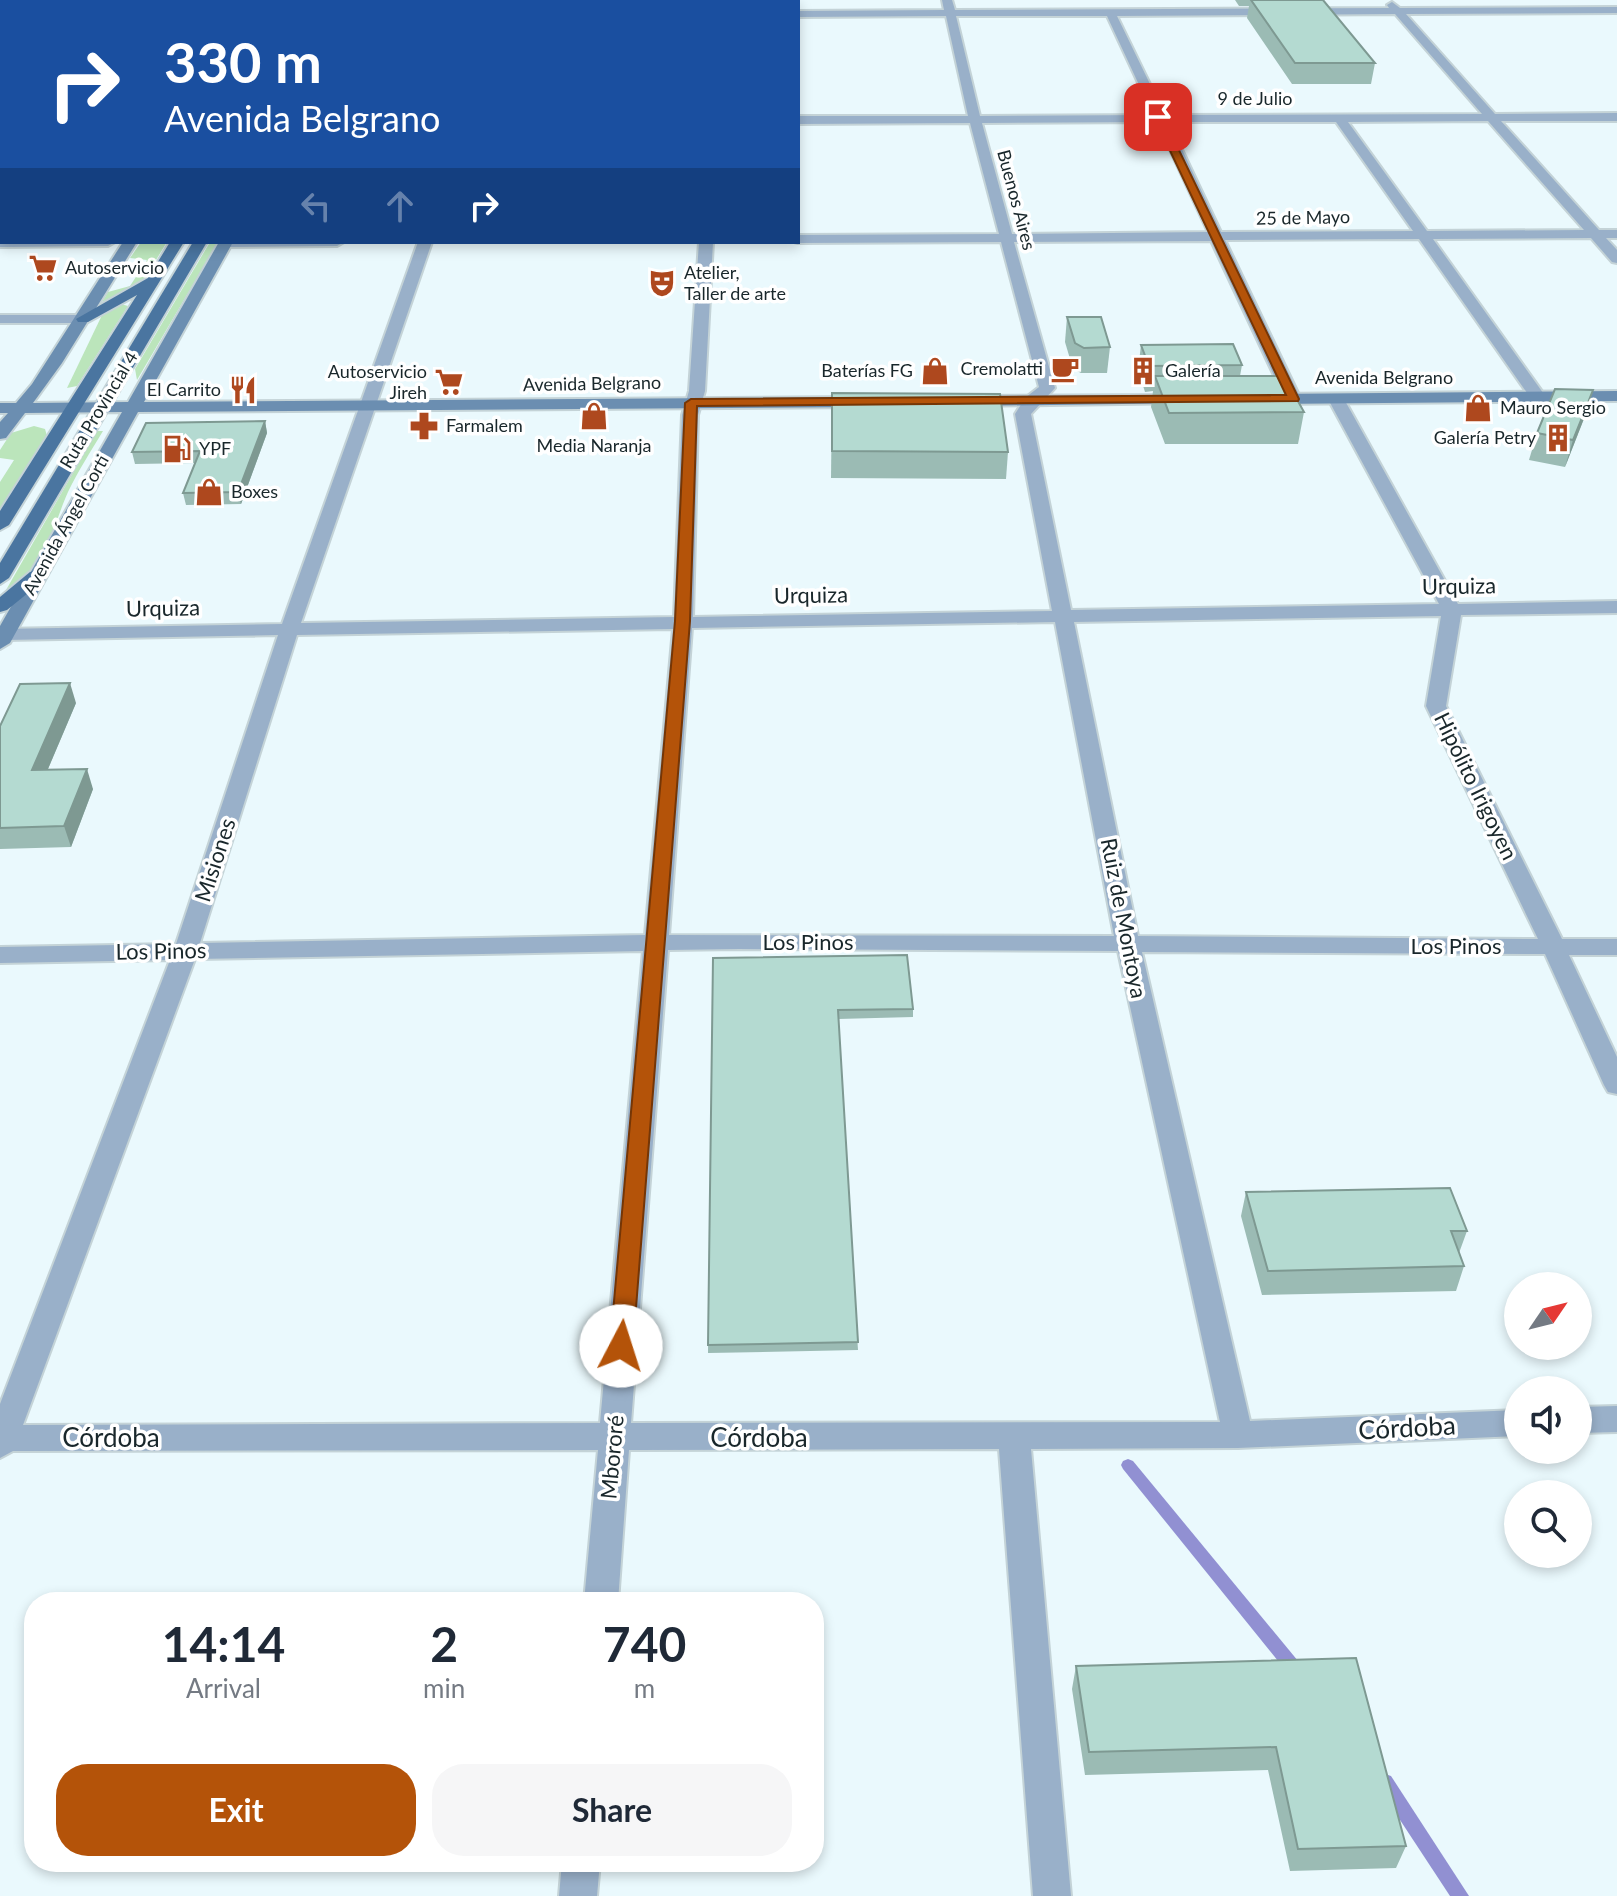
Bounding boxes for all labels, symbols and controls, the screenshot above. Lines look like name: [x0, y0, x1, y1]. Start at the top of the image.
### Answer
text: 330 m: [164, 28, 322, 95]
icon: right: [32, 32, 136, 136]
pin: [1124, 83, 1192, 151]
street label: 9 de Julio: [1218, 87, 1292, 109]
icon: arrive: [1136, 95, 1180, 139]
text: Avenida Belgrano: [164, 96, 440, 140]
street label: Buenos Aires: [993, 147, 1041, 253]
icon: left: [294, 184, 338, 228]
icon: ahead: [378, 184, 422, 228]
icon: right: [462, 184, 506, 228]
street label: 25 de Mayo: [1256, 205, 1350, 229]
supermarket icon: Autoservicio: [28, 253, 58, 283]
place label: Autoservicio: [65, 256, 164, 278]
place label: Atelier, Taller de arte: [684, 261, 786, 304]
theatre icon: Atelier, Taller de arte: [647, 268, 677, 298]
street label: Ruta Provincial 4: [55, 347, 142, 472]
cafe icon: Cremolatti: [1050, 354, 1080, 384]
shop icon: Baterías FG: [920, 356, 950, 386]
building icon: Galería: [1128, 356, 1158, 386]
place label: Cremolatti: [961, 357, 1043, 379]
place label: Baterías FG: [821, 359, 913, 381]
place label: Galería: [1165, 359, 1221, 381]
place label: Autoservicio Jireh: [328, 360, 427, 403]
street label: Avenida Belgrano: [1315, 366, 1453, 388]
supermarket icon: Autoservicio Jireh: [434, 367, 464, 397]
street label: Avenida Belgrano: [523, 371, 661, 395]
restaurant icon: El Carrito: [228, 375, 258, 405]
place label: El Carrito: [147, 378, 221, 400]
shop icon: Mauro Sergio: [1463, 393, 1493, 423]
place label: Mauro Sergio: [1500, 396, 1606, 418]
shop icon: Media Naranja: [579, 401, 609, 431]
pharmacy icon: Farmalem: [409, 411, 439, 441]
place label: Farmalem: [446, 414, 523, 436]
building icon: Galería Petry: [1543, 423, 1573, 453]
place label: Galería Petry: [1434, 426, 1537, 448]
fuel station icon: YPF: [162, 434, 192, 464]
place label: Media Naranja: [537, 434, 651, 456]
place label: YPF: [199, 437, 231, 459]
street label: Avenida Ángel Corti: [17, 451, 113, 598]
shop icon: Boxes: [194, 477, 224, 507]
place label: Boxes: [231, 480, 278, 502]
street label: Urquiza: [1422, 571, 1496, 600]
street label: Urquiza: [774, 580, 848, 609]
street label: Urquiza: [126, 593, 200, 622]
street label: Hipólito Irigoyen: [1429, 708, 1524, 864]
street label: Misiones: [188, 815, 241, 905]
street label: Ruiz de Montoya: [1096, 835, 1153, 1000]
street label: Los Pinos: [763, 928, 853, 955]
street label: Los Pinos: [1411, 932, 1501, 959]
street label: Los Pinos: [115, 936, 207, 965]
north arrow: [1504, 1272, 1592, 1360]
map controls: [1504, 1272, 1592, 1568]
position arrow: [579, 1304, 663, 1388]
button: sound: [1504, 1376, 1592, 1464]
street label: Córdoba: [1357, 1408, 1457, 1446]
street label: Mbororé: [594, 1414, 629, 1500]
street label: Córdoba: [62, 1421, 160, 1453]
street label: Córdoba: [710, 1421, 808, 1453]
button: search: [1504, 1480, 1592, 1568]
text: 14:14: [162, 1615, 285, 1672]
text: 2: [430, 1615, 458, 1672]
text: 740: [603, 1615, 686, 1672]
text: Arrival: [186, 1672, 261, 1704]
text: min: [423, 1672, 465, 1704]
text: m: [634, 1672, 655, 1704]
button: Exit: [56, 1764, 416, 1856]
button: Share: [432, 1764, 792, 1856]

